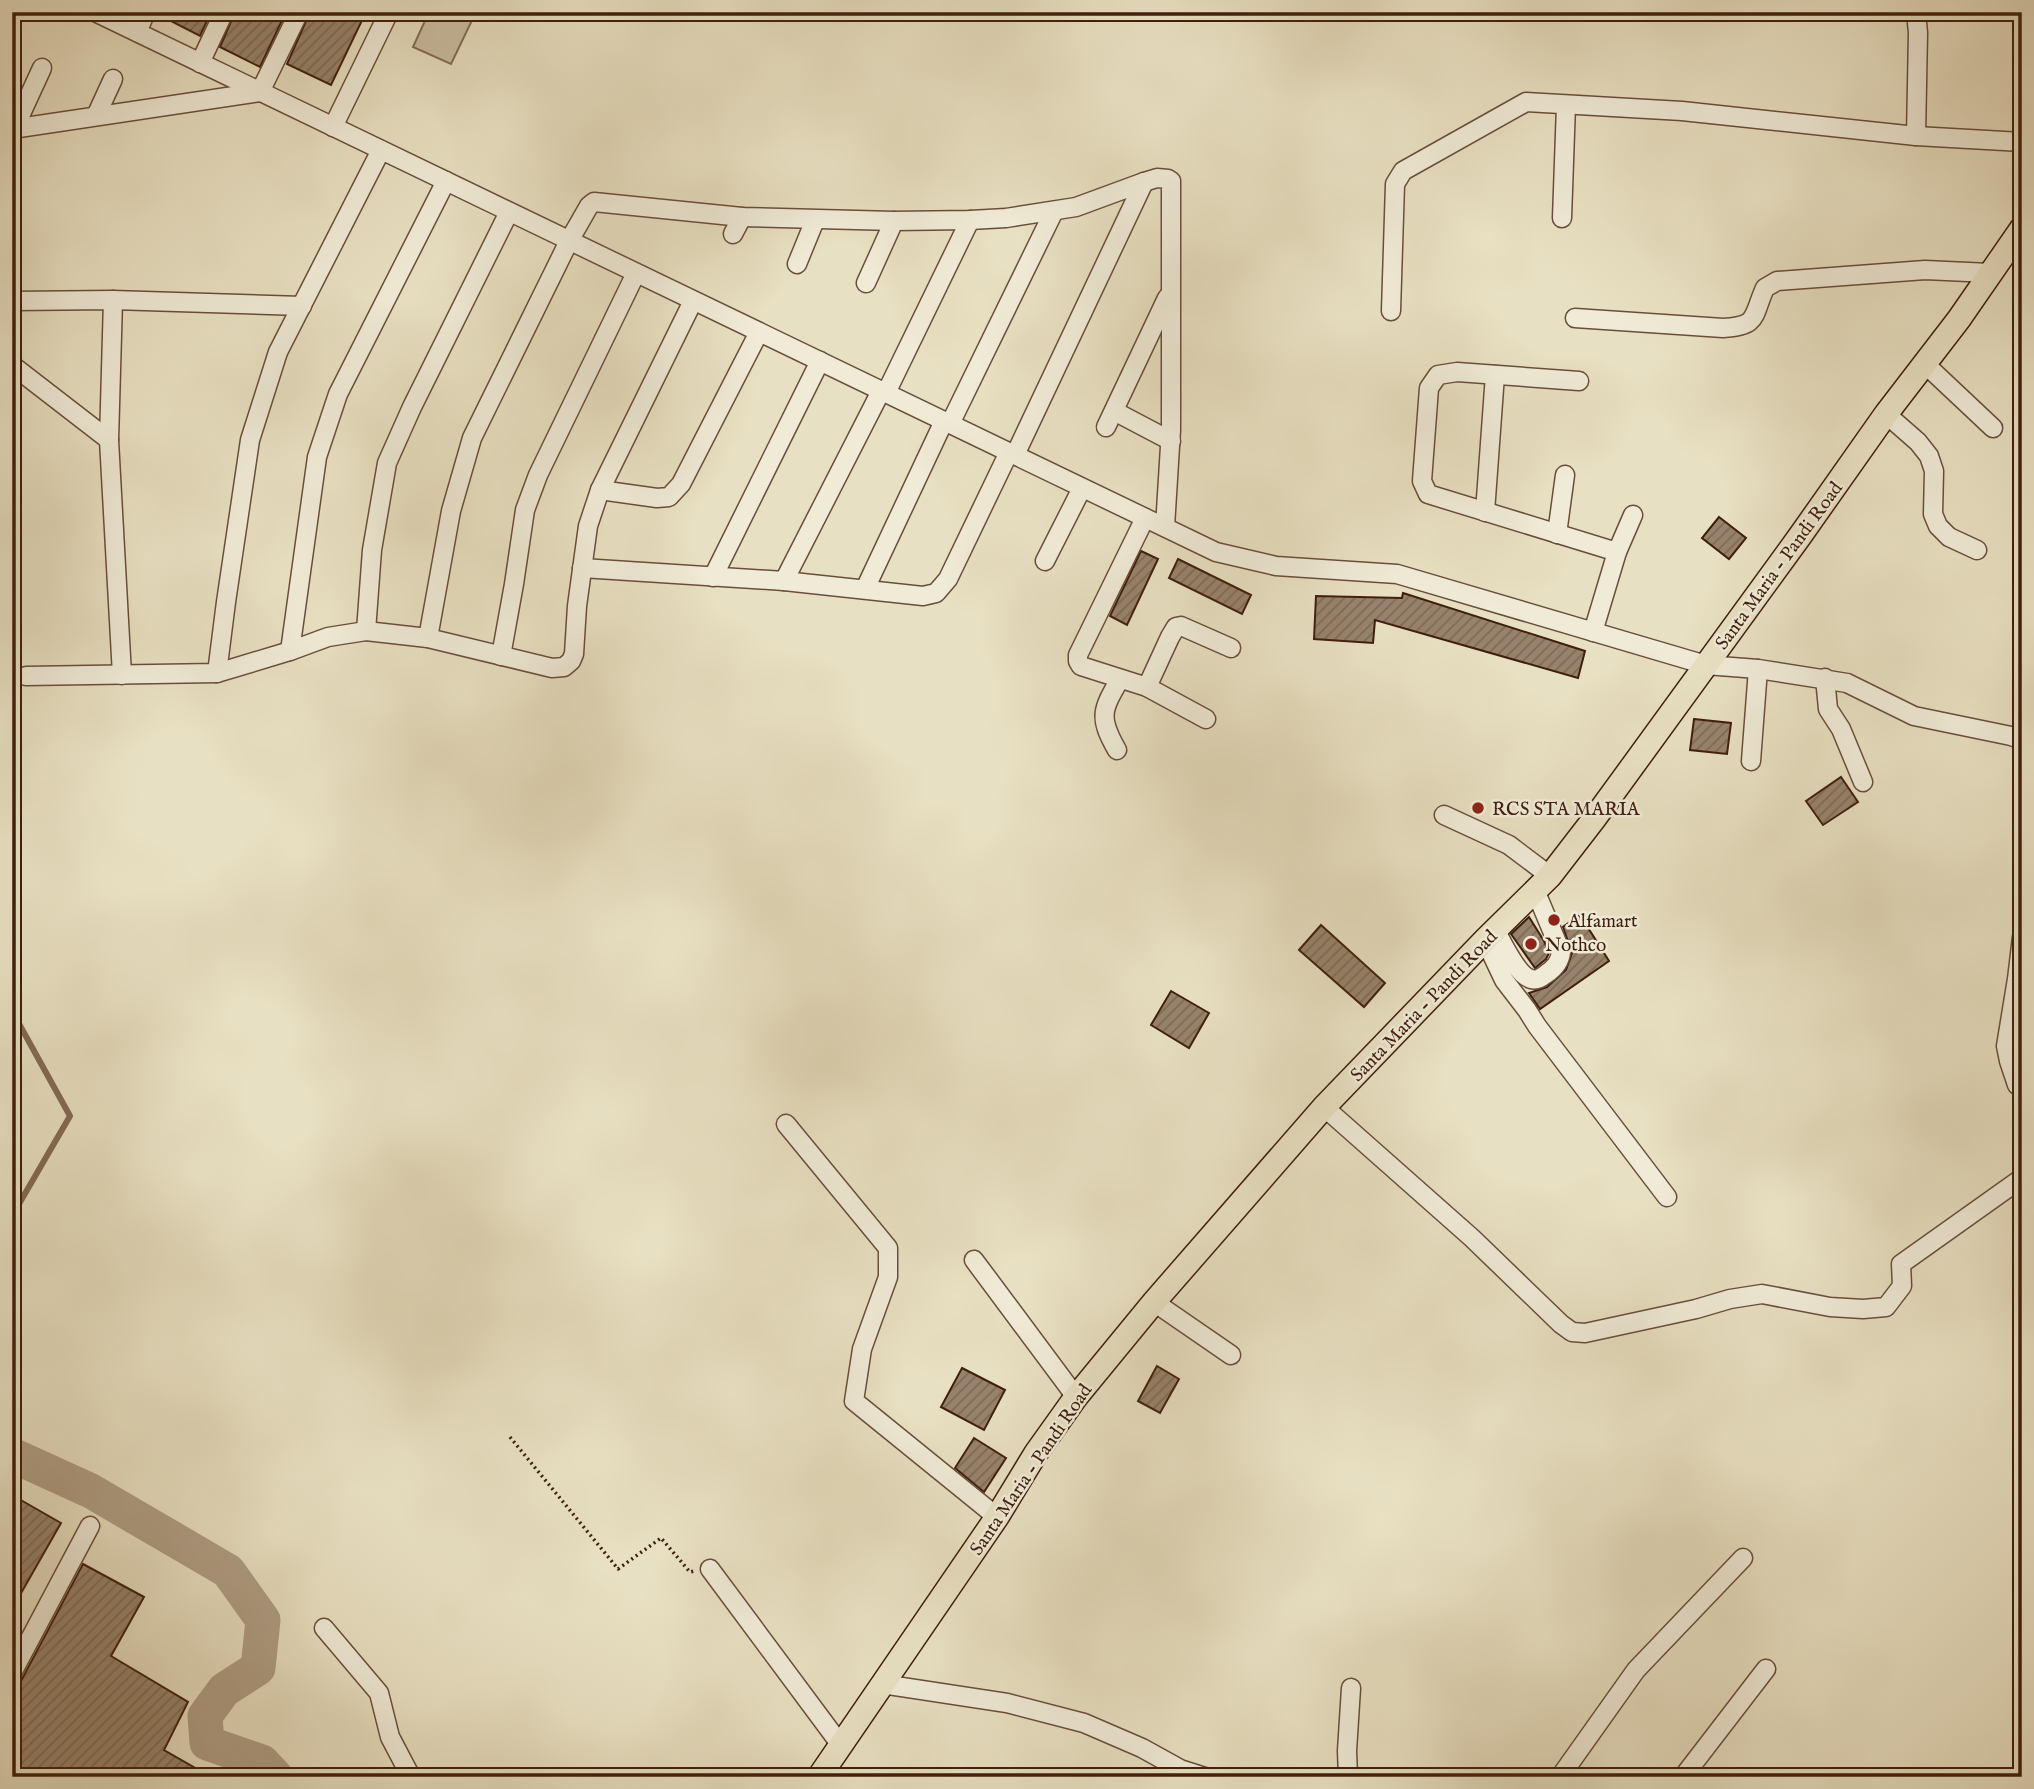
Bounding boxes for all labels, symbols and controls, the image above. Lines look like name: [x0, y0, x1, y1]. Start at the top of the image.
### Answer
street label: Santa Maria - Pandi Road: [1711, 477, 1849, 655]
place label: RCS STA MARIA: [1492, 798, 1641, 822]
marker: RCS STA MARIA: [1470, 800, 1486, 816]
place label: Alfamart: [1567, 910, 1638, 934]
marker: Alfamart: [1546, 912, 1562, 928]
street label: Santa Maria - Pandi Road: [1346, 925, 1504, 1087]
place label: Nothco: [1545, 934, 1606, 958]
marker: Nothco: [1523, 936, 1539, 952]
street label: Santa Maria - Pandi Road: [965, 1379, 1099, 1561]

